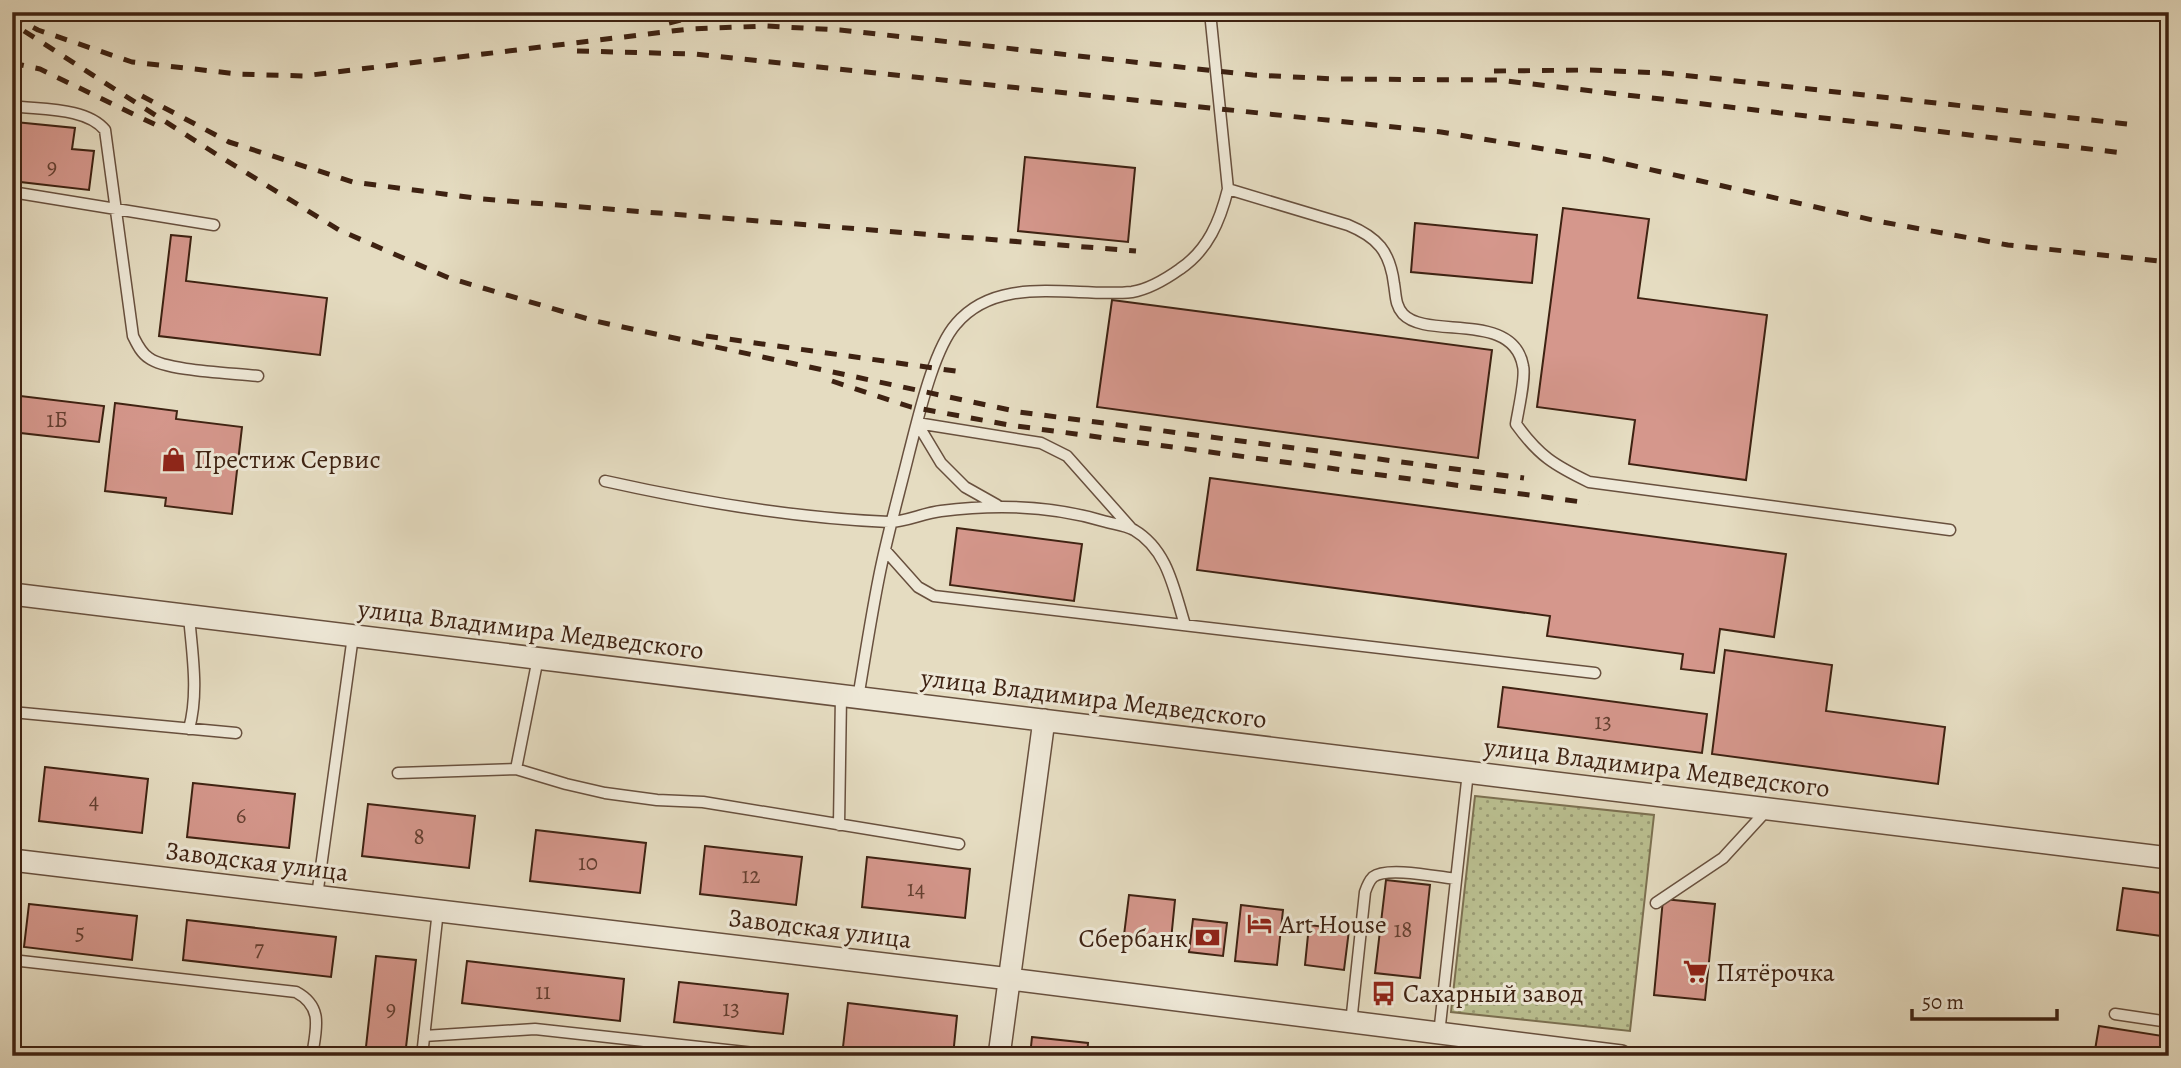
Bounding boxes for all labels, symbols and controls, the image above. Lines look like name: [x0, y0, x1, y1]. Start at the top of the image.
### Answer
house number: 9: [47, 151, 57, 182]
house number: 1Б: [46, 404, 68, 435]
place label: Престиж Сервис: [194, 442, 381, 477]
shop icon: Престиж Сервис: [160, 445, 188, 473]
street label: улица Владимира Медведского: [355, 591, 706, 668]
street label: улица Владимира Медведского: [918, 660, 1269, 737]
house number: 13: [1594, 706, 1612, 737]
street label: улица Владимира Медведского: [1481, 729, 1832, 806]
house number: 4: [89, 785, 99, 816]
house number: 6: [236, 800, 246, 831]
house number: 8: [413, 821, 425, 852]
street label: Заводская улица: [163, 833, 351, 890]
house number: 10: [578, 847, 598, 878]
house number: 12: [742, 860, 760, 891]
house number: 14: [907, 873, 925, 904]
street label: Заводская улица: [726, 900, 914, 957]
place label: Art House: [1279, 907, 1387, 942]
hotel icon: Art House: [1246, 910, 1274, 938]
house number: 18: [1393, 914, 1413, 945]
house number: 5: [75, 917, 85, 948]
place label: Сбербанк: [1079, 921, 1188, 956]
bank icon: Сбербанк: [1194, 924, 1222, 952]
house number: 7: [254, 933, 264, 964]
place label: Пятёрочка: [1716, 955, 1835, 990]
supermarket icon: Пятёрочка: [1682, 958, 1710, 986]
house number: 11: [535, 976, 551, 1007]
place label: Сахарный завод: [1403, 976, 1583, 1011]
scale bar: [1912, 977, 2057, 1021]
bus stop icon: Сахарный завод: [1369, 979, 1397, 1007]
text: 50 m: [1922, 988, 1964, 1016]
house number: 9: [386, 993, 396, 1024]
house number: 13: [722, 993, 740, 1024]

